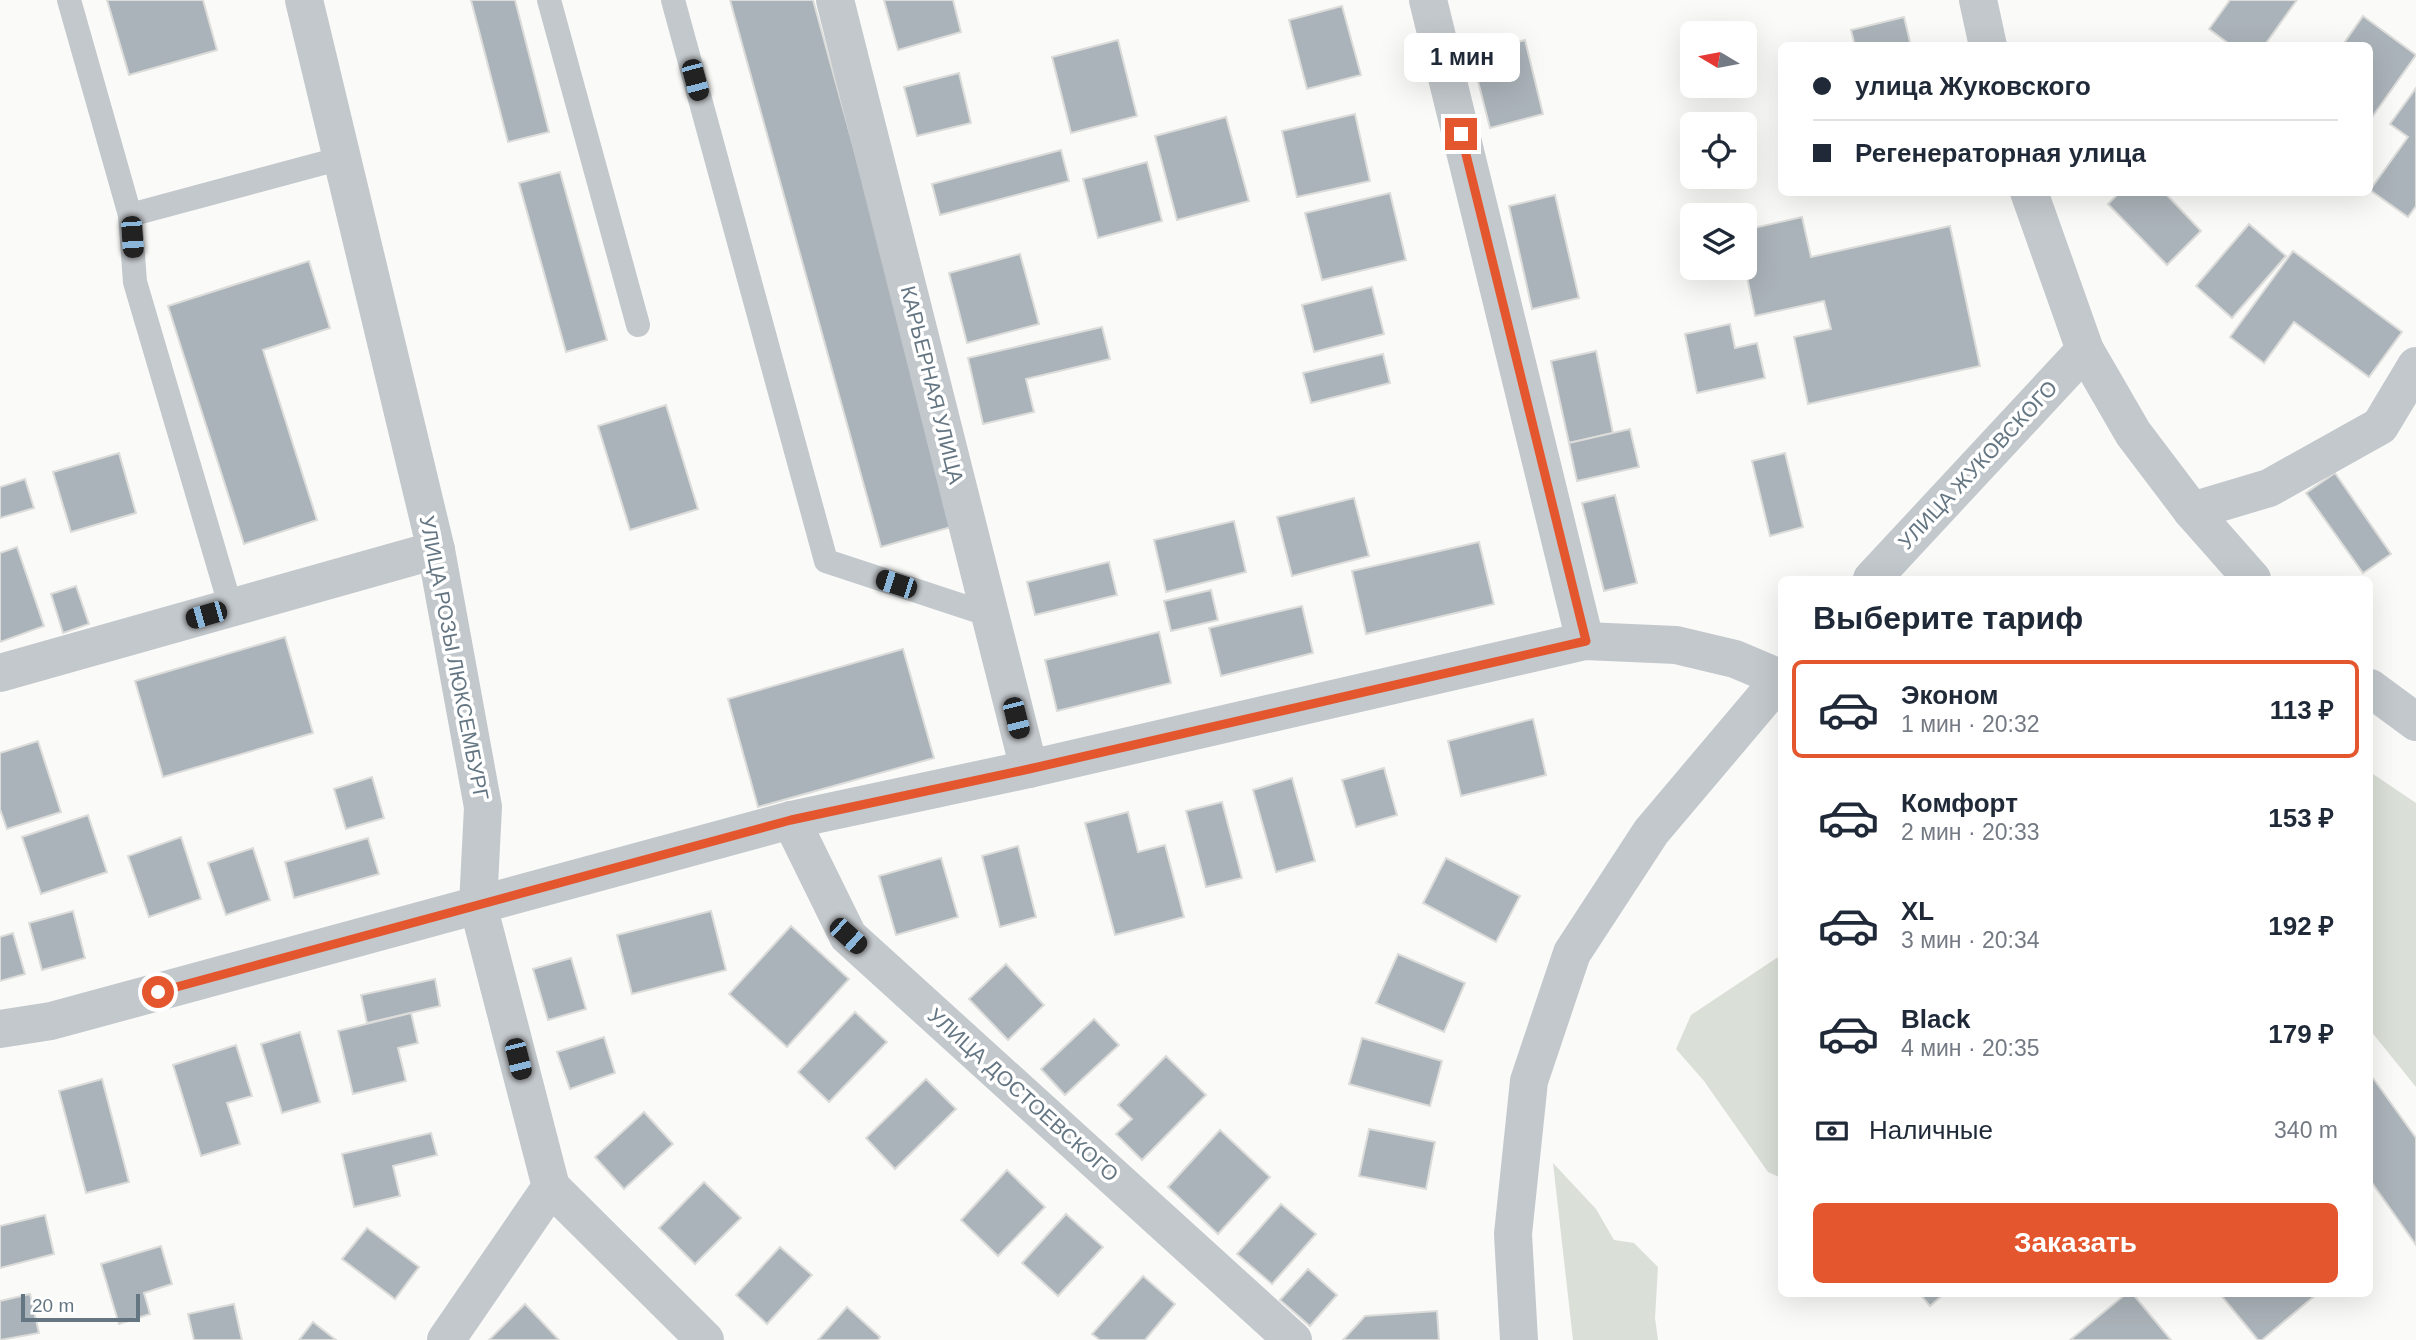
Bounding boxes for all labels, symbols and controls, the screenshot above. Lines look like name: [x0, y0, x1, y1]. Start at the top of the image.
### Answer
north arrow: [1680, 21, 1757, 98]
map controls: [1680, 21, 1757, 280]
callout: 1 мин: [1403, 32, 1519, 82]
text: 1 мин: [1430, 44, 1494, 70]
car: [680, 57, 711, 103]
text: улица Жуковского: [1855, 71, 2091, 101]
button: locate: [1680, 112, 1757, 189]
route end: [1445, 118, 1477, 150]
text: Регенераторная улица: [1855, 138, 2146, 168]
button: layers: [1680, 203, 1757, 280]
car: [121, 215, 144, 259]
street label: КАРЬЕРНАЯ УЛИЦА: [897, 283, 968, 486]
street label: УЛИЦА ЖУКОВСКОГО: [1894, 376, 2062, 554]
street label: УЛИЦА РОЗЫ ЛЮКСЕМБУРГ: [416, 514, 493, 802]
car: [873, 568, 920, 600]
car: [183, 599, 230, 631]
text: Выберите тариф: [1813, 600, 2083, 636]
icon: car: [1817, 678, 1880, 741]
text: Эконом: [1901, 680, 1999, 710]
car: [1001, 695, 1032, 741]
text: 113 ₽: [2270, 695, 2334, 725]
text: 1 мин · 20:32: [1901, 711, 2040, 737]
icon: car: [1817, 786, 1880, 849]
text: Комфорт: [1901, 788, 2018, 818]
text: 153 ₽: [2268, 803, 2334, 833]
text: 2 мин · 20:33: [1901, 819, 2040, 845]
icon: car: [1817, 894, 1880, 957]
text: XL: [1901, 896, 1934, 926]
text: 192 ₽: [2268, 911, 2334, 941]
car: [826, 914, 871, 958]
text: 3 мин · 20:34: [1901, 927, 2040, 953]
route start: [142, 976, 174, 1008]
icon: car: [1817, 1002, 1880, 1065]
street label: УЛИЦА ДОСТОЕВСКОГО: [924, 1003, 1123, 1186]
text: Black: [1901, 1004, 1970, 1034]
text: 179 ₽: [2268, 1019, 2334, 1049]
text: 4 мин · 20:35: [1901, 1035, 2040, 1061]
car: [503, 1036, 534, 1082]
icon: cash: [1813, 1112, 1851, 1150]
text: Наличные: [1869, 1115, 1993, 1145]
text: 340 m: [2274, 1117, 2338, 1143]
button: Заказать: [1813, 1203, 2338, 1283]
scale bar: [21, 1291, 140, 1323]
text: 20 m: [32, 1295, 74, 1316]

